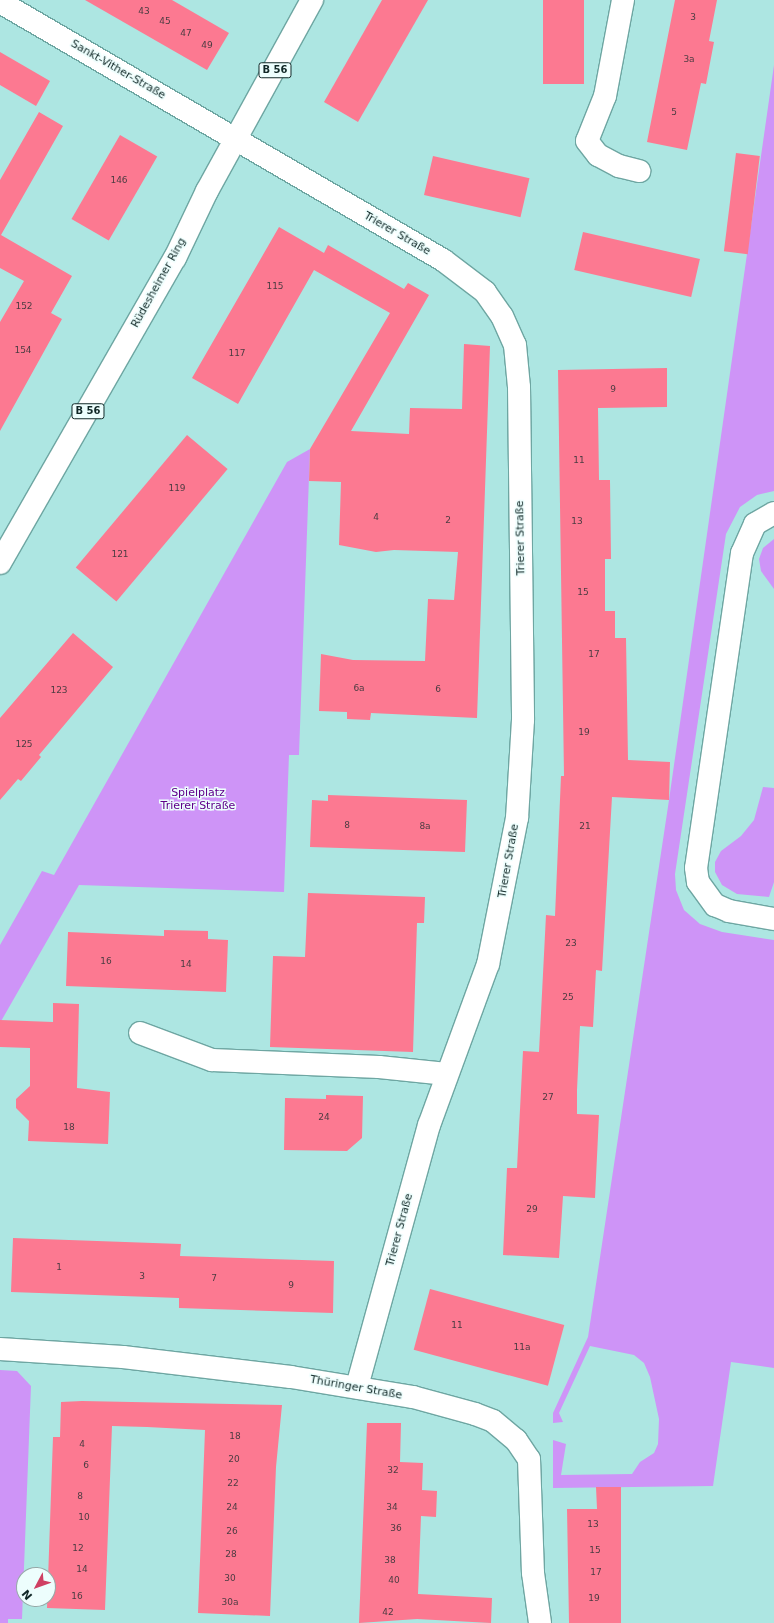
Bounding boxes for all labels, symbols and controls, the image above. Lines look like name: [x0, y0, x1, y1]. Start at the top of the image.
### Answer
house number: 43: [138, 6, 150, 16]
house number: 3: [690, 12, 696, 22]
house number: 45: [159, 16, 171, 26]
house number: 47: [180, 28, 192, 38]
street label: Sankt-Vither-Straße: [68, 37, 168, 103]
house number: 49: [201, 40, 213, 50]
house number: 3a: [683, 54, 695, 64]
road number: B 56: [258, 62, 292, 78]
house number: 5: [671, 107, 677, 117]
house number: 146: [110, 175, 128, 185]
street label: Trierer Straße: [361, 210, 433, 258]
street label: Rüdesheimer Ring: [129, 236, 189, 330]
house number: 115: [266, 281, 284, 291]
house number: 152: [15, 301, 33, 311]
house number: 154: [14, 345, 32, 355]
house number: 117: [228, 348, 246, 358]
house number: 9: [610, 384, 616, 394]
road number: B 56: [71, 403, 105, 419]
house number: 11: [573, 455, 585, 465]
house number: 119: [168, 483, 186, 493]
street label: Trierer Straße: [514, 501, 528, 575]
house number: 4: [373, 512, 379, 522]
house number: 2: [445, 515, 451, 525]
house number: 13: [571, 516, 583, 526]
house number: 121: [111, 549, 129, 559]
house number: 15: [577, 587, 589, 597]
house number: 17: [588, 649, 600, 659]
house number: 6a: [353, 683, 365, 693]
house number: 6: [435, 684, 441, 694]
house number: 123: [50, 685, 68, 695]
house number: 19: [578, 727, 590, 737]
house number: 125: [15, 739, 33, 749]
park label: Spielplatz Trierer Straße: [161, 787, 235, 813]
house number: 8: [344, 820, 350, 830]
house number: 8a: [419, 821, 431, 831]
house number: 21: [579, 821, 591, 831]
street label: Trierer Straße: [496, 823, 522, 899]
house number: 23: [565, 938, 577, 948]
house number: 16: [100, 956, 112, 966]
house number: 14: [180, 959, 192, 969]
house number: 25: [562, 992, 574, 1002]
house number: 27: [542, 1092, 554, 1102]
house number: 24: [318, 1112, 330, 1122]
house number: 18: [63, 1122, 75, 1132]
street label: Trierer Straße: [384, 1192, 416, 1268]
house number: 29: [526, 1204, 538, 1214]
house number: 1: [56, 1262, 62, 1272]
house number: 3: [139, 1271, 145, 1281]
house number: 7: [211, 1273, 217, 1283]
house number: 9: [288, 1280, 294, 1290]
house number: 11: [451, 1320, 463, 1330]
house number: 11a: [514, 1342, 530, 1352]
street label: Thüringer Straße: [309, 1373, 403, 1403]
house number: 18: [229, 1431, 241, 1441]
house number: 4: [79, 1439, 85, 1449]
house number: 20: [228, 1454, 240, 1464]
house number: 6: [83, 1460, 89, 1470]
house number: 32: [387, 1465, 399, 1475]
house number: 22: [227, 1478, 239, 1488]
house number: 8: [77, 1491, 83, 1501]
house number: 24: [226, 1502, 238, 1512]
house number: 34: [386, 1502, 398, 1512]
house number: 10: [78, 1512, 90, 1522]
house number: 13: [587, 1519, 599, 1529]
house number: 36: [390, 1523, 402, 1533]
house number: 26: [226, 1526, 238, 1536]
house number: 12: [72, 1543, 84, 1553]
house number: 15: [589, 1545, 601, 1555]
house number: 28: [225, 1549, 237, 1559]
house number: 38: [384, 1555, 396, 1565]
house number: 14: [76, 1564, 88, 1574]
north arrow: [16, 1567, 56, 1607]
house number: 17: [590, 1567, 602, 1577]
house number: 30: [224, 1573, 236, 1583]
house number: 40: [388, 1575, 400, 1585]
text: N: [19, 1587, 35, 1602]
house number: 16: [71, 1591, 83, 1601]
house number: 19: [588, 1593, 600, 1603]
house number: 30a: [222, 1597, 238, 1607]
house number: 42: [382, 1607, 394, 1617]

